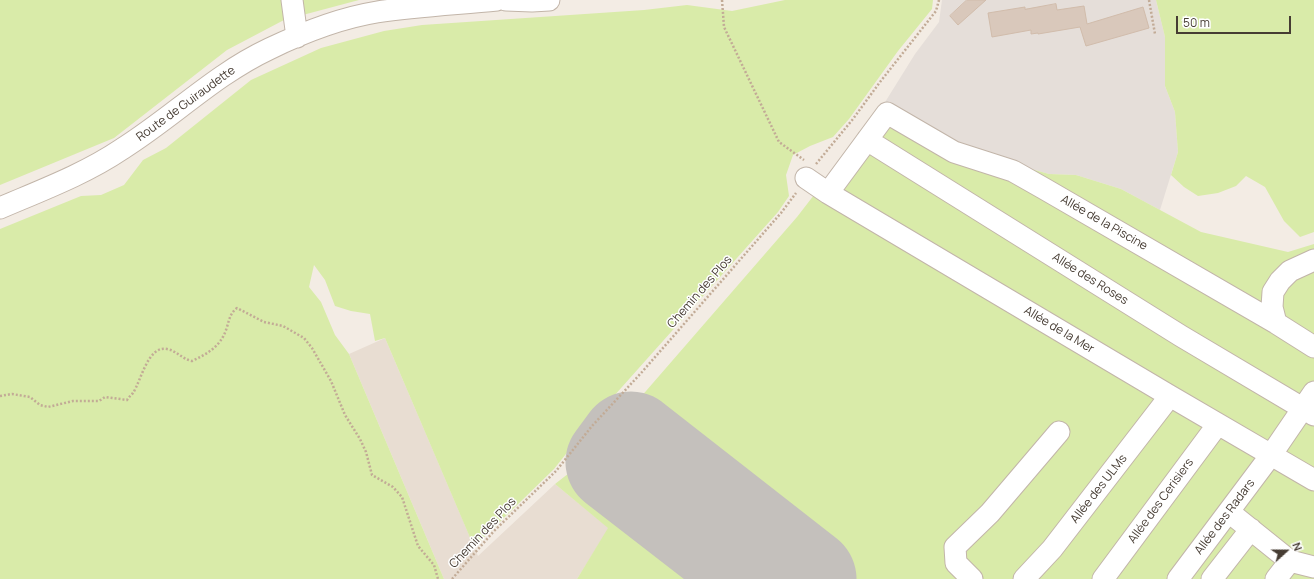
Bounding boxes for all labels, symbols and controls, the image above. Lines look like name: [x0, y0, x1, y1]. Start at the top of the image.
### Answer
scale bar: [1178, 8, 1293, 34]
text: 50 m: [1183, 14, 1210, 31]
street label: Route de Guiraudette: [134, 63, 238, 145]
street label: Allée de la Piscine: [1058, 192, 1150, 254]
street label: Allée des Roses: [1049, 250, 1131, 308]
street label: Chemin des Plos: [665, 253, 735, 331]
street label: Allée de la Mer: [1021, 303, 1097, 357]
street label: Allée des ULMs: [1068, 452, 1130, 526]
street label: Allée des Cerisiers: [1125, 456, 1197, 546]
street label: Allée des Radars: [1192, 476, 1258, 558]
street label: Chemin des Plos: [447, 495, 519, 571]
north arrow: [1266, 531, 1306, 571]
text: N: [1289, 540, 1306, 553]

